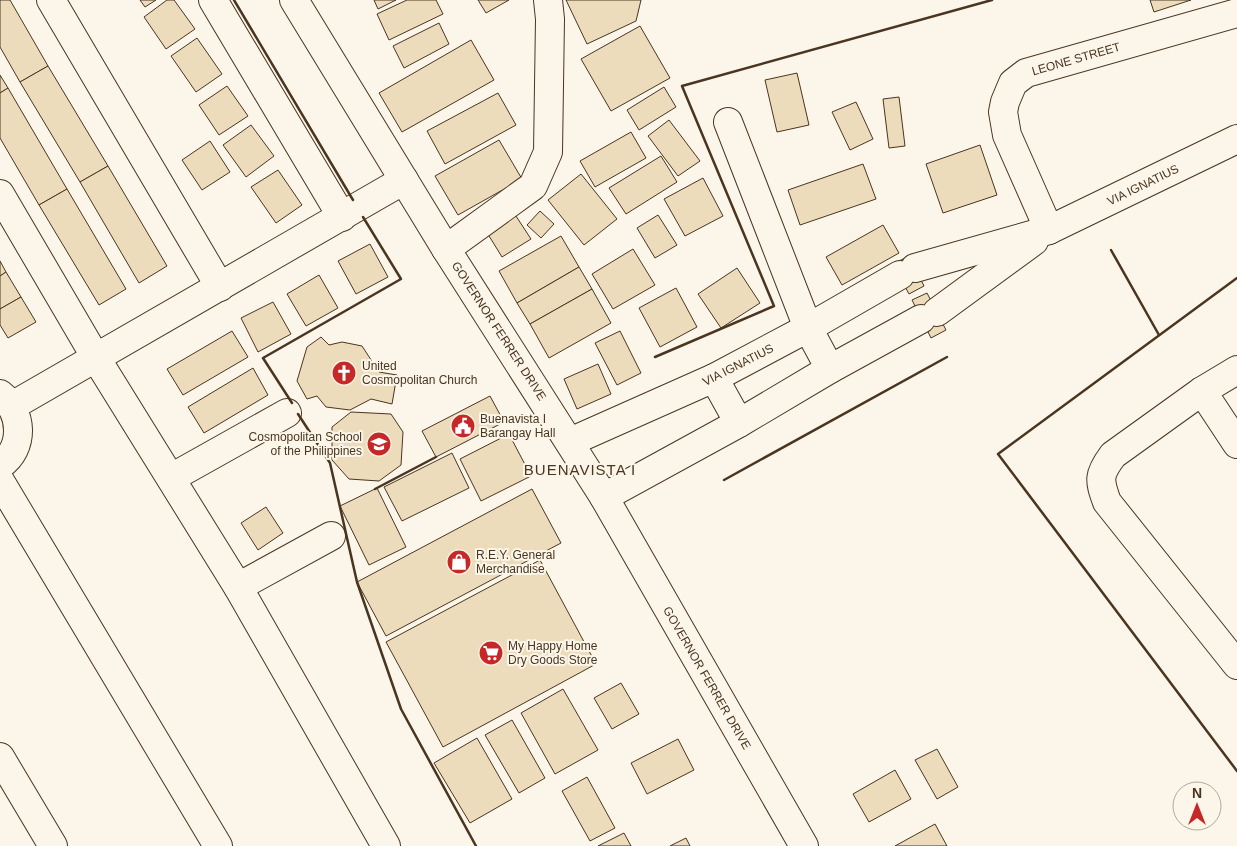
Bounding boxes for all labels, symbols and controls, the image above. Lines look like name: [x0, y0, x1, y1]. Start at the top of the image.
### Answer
street label: LEONE STREET: [1030, 39, 1122, 78]
street label: VIA IGNATIUS: [1105, 162, 1181, 208]
street label: GOVERNOR FERRER DRIVE: [449, 259, 549, 403]
street label: VIA IGNATIUS: [700, 341, 776, 389]
place label: United Cosmopolitan Church: [362, 359, 477, 387]
church icon: United Cosmopolitan Church: [331, 360, 357, 386]
place label: Buenavista I Barangay Hall: [480, 412, 555, 440]
public building icon: Buenavista I Barangay Hall: [450, 413, 476, 439]
place label: Cosmopolitan School of the Philippines: [249, 430, 362, 458]
school or university icon: Cosmopolitan School of the Philippines: [366, 431, 392, 457]
district label: BUENAVISTA I: [524, 461, 636, 478]
place label: R.E.Y. General Merchandise: [476, 548, 555, 576]
shop icon: R.E.Y. General Merchandise: [446, 549, 472, 575]
street label: GOVERNOR FERRER DRIVE: [660, 604, 754, 752]
place label: My Happy Home Dry Goods Store: [508, 639, 598, 667]
supermarket icon: My Happy Home Dry Goods Store: [478, 640, 504, 666]
north arrow: [1172, 781, 1222, 831]
text: N: [1192, 785, 1202, 801]

